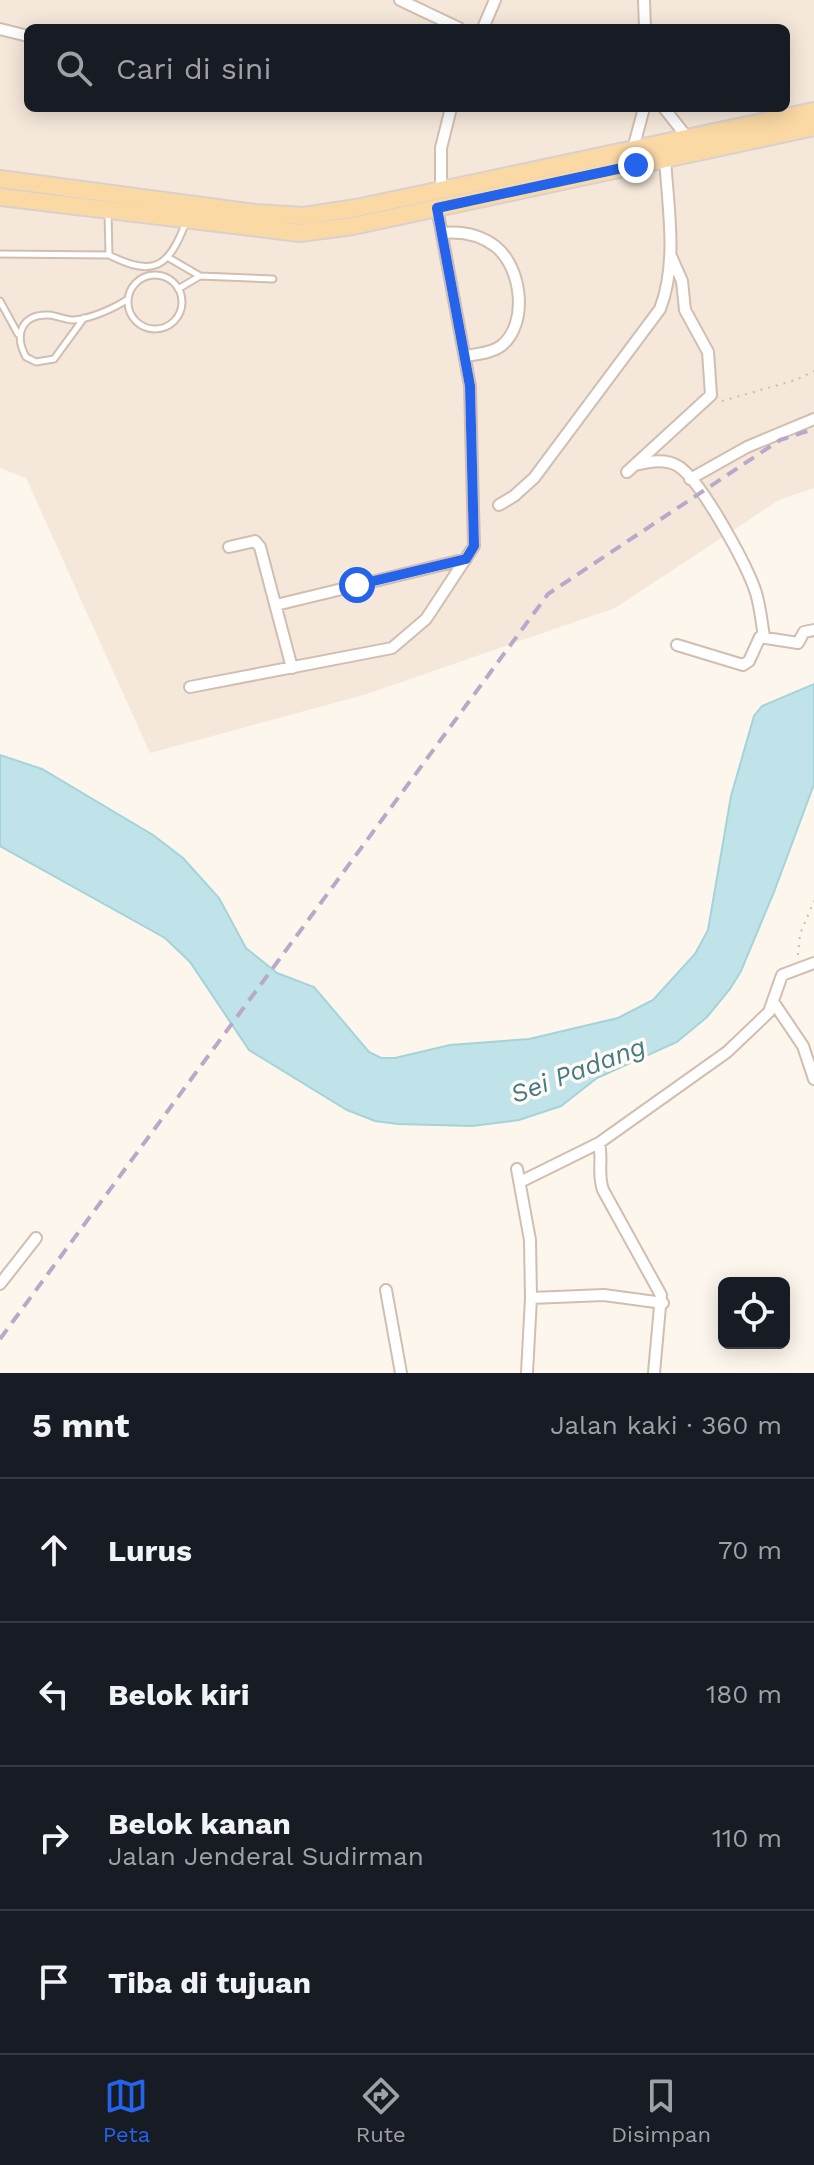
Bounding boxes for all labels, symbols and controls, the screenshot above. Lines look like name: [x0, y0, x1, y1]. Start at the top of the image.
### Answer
search box: [24, 24, 790, 112]
icon: search: [52, 46, 96, 90]
text: Cari di sini: [116, 51, 271, 86]
route end: [618, 147, 654, 183]
route start: [339, 567, 375, 603]
water label: Sei Padang: [506, 1031, 650, 1109]
map controls: [718, 1277, 790, 1349]
button: locate: [718, 1277, 790, 1349]
text: 5 mnt: [32, 1405, 129, 1445]
text: Jalan kaki · 360 m: [550, 1410, 782, 1440]
icon: ahead: [32, 1528, 76, 1572]
text: Lurus: [108, 1533, 192, 1568]
text: 70 m: [718, 1535, 782, 1565]
icon: left: [32, 1672, 76, 1716]
text: Belok kiri: [108, 1677, 250, 1712]
text: 180 m: [706, 1679, 782, 1709]
text: Belok kanan: [108, 1806, 291, 1841]
icon: right: [32, 1816, 76, 1860]
text: 110 m: [712, 1823, 782, 1853]
text: Jalan Jenderal Sudirman: [108, 1841, 424, 1871]
icon: arrive: [32, 1960, 76, 2004]
text: Tiba di tujuan: [108, 1965, 311, 2000]
tab: Peta: [103, 2074, 150, 2147]
tab: Rute: [356, 2074, 406, 2147]
tab: Disimpan: [611, 2074, 711, 2147]

